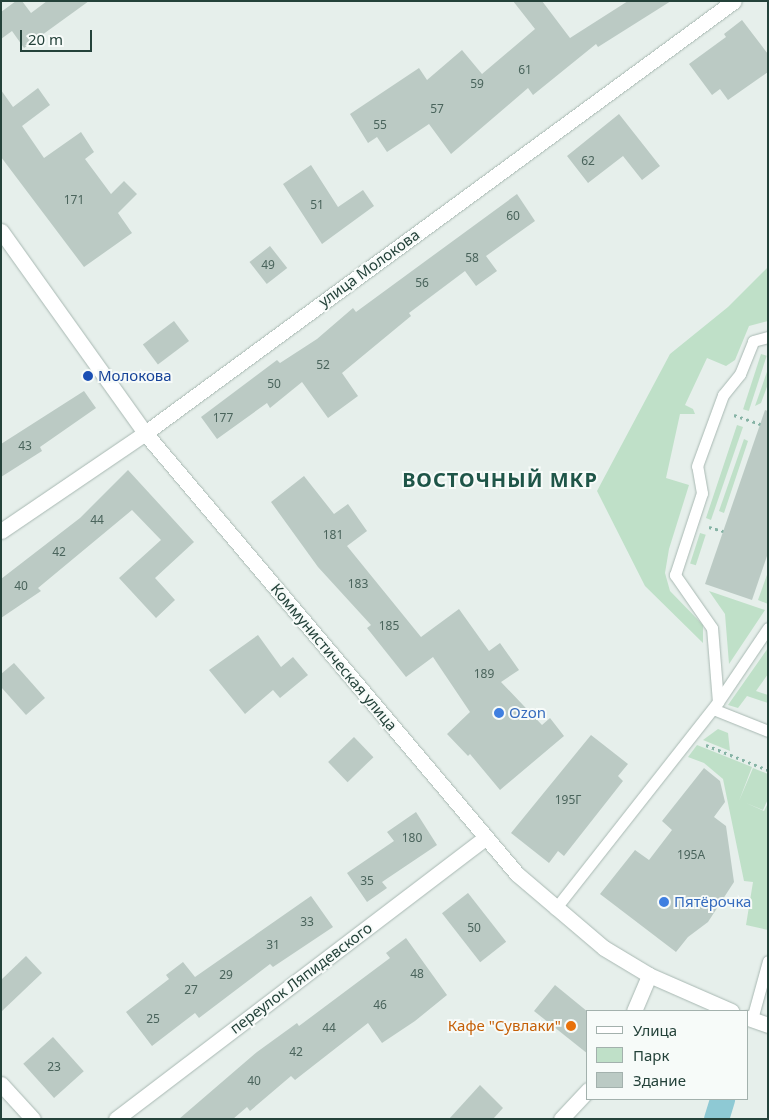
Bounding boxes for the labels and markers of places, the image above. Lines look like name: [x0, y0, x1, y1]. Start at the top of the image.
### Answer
place label: Молокова: [98, 367, 172, 385]
marker: Молокова: [82, 370, 94, 382]
place label: Ozon: [509, 704, 546, 722]
marker: Ozon: [493, 707, 505, 719]
place label: Пятёрочка: [674, 893, 751, 911]
marker: Пятёрочка: [658, 896, 670, 908]
place label: Кафе "Сувлаки": [448, 1017, 561, 1035]
marker: Кафе "Сувлаки": [565, 1020, 577, 1032]

